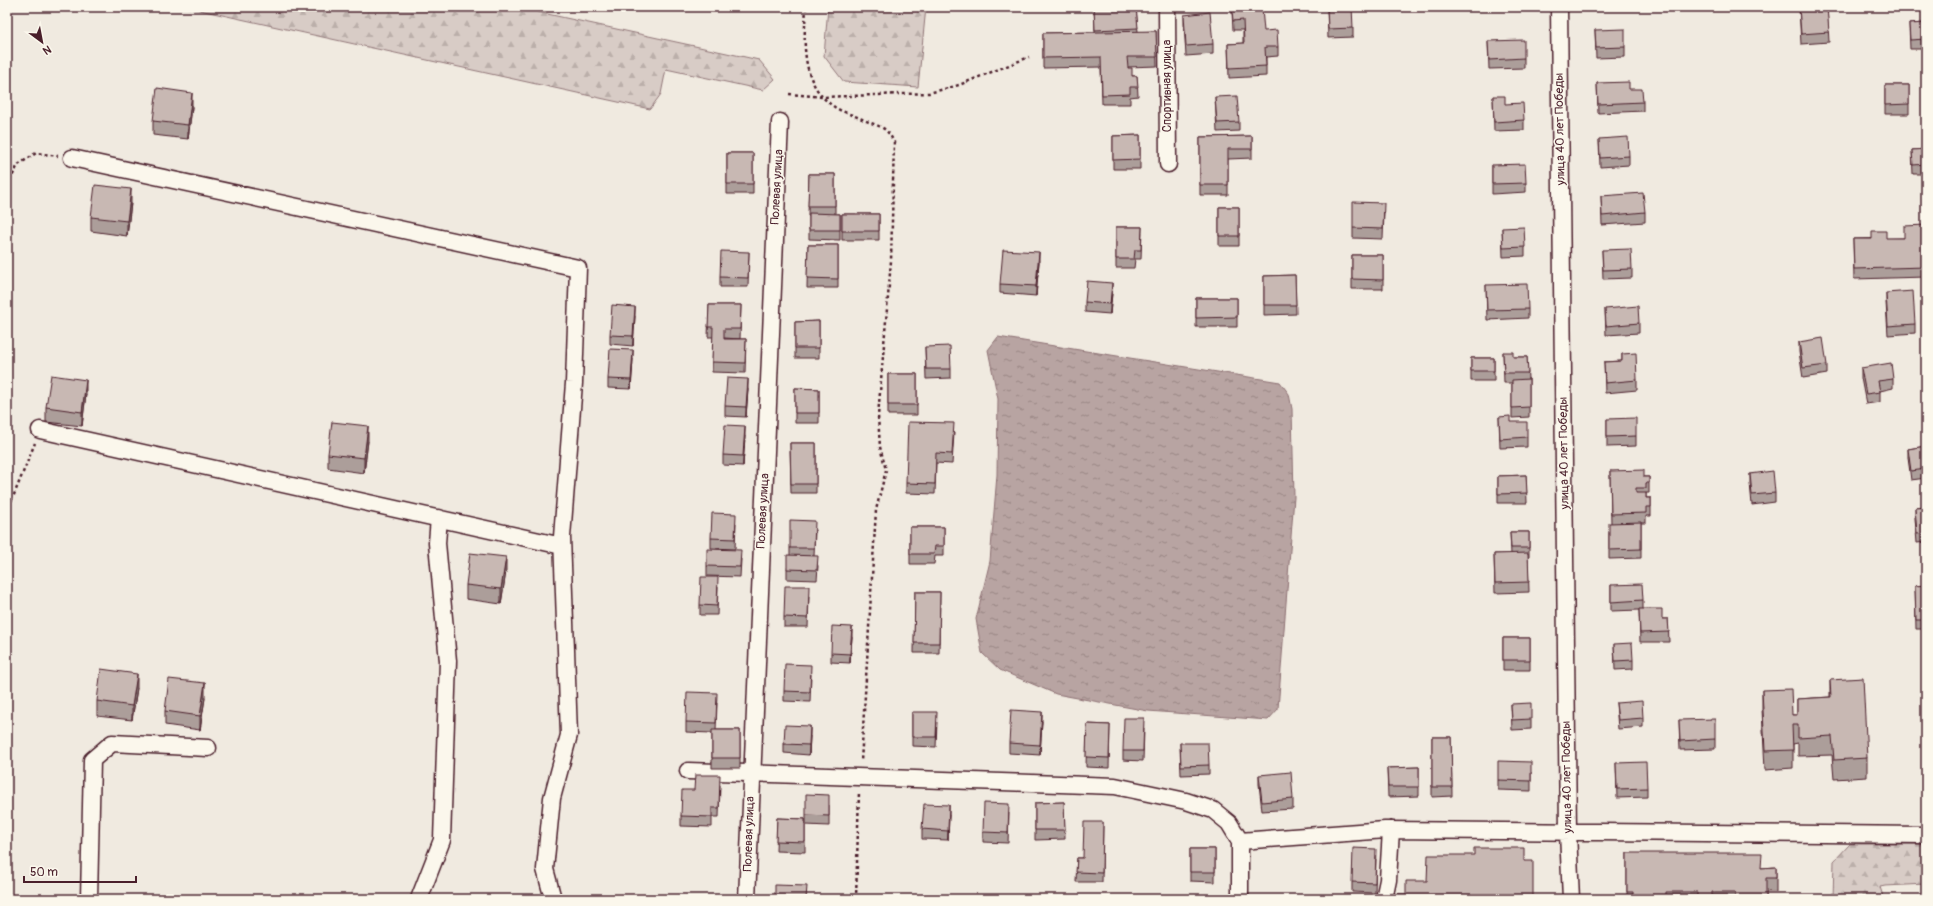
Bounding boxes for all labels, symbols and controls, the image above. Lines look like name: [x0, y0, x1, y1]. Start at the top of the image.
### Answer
north arrow: [22, 22, 62, 62]
street label: Спортивная улица: [1160, 39, 1175, 132]
text: N: [40, 43, 54, 58]
street label: улица 40 лет Победы: [1552, 72, 1568, 186]
street label: Полевая улица: [768, 149, 786, 225]
street label: улица 40 лет Победы: [1556, 396, 1572, 510]
street label: Полевая улица: [754, 473, 772, 549]
street label: улица 40 лет Победы: [1559, 720, 1575, 834]
street label: Полевая улица: [740, 796, 758, 872]
scale bar: [24, 858, 136, 884]
text: 50 m: [30, 865, 58, 880]

